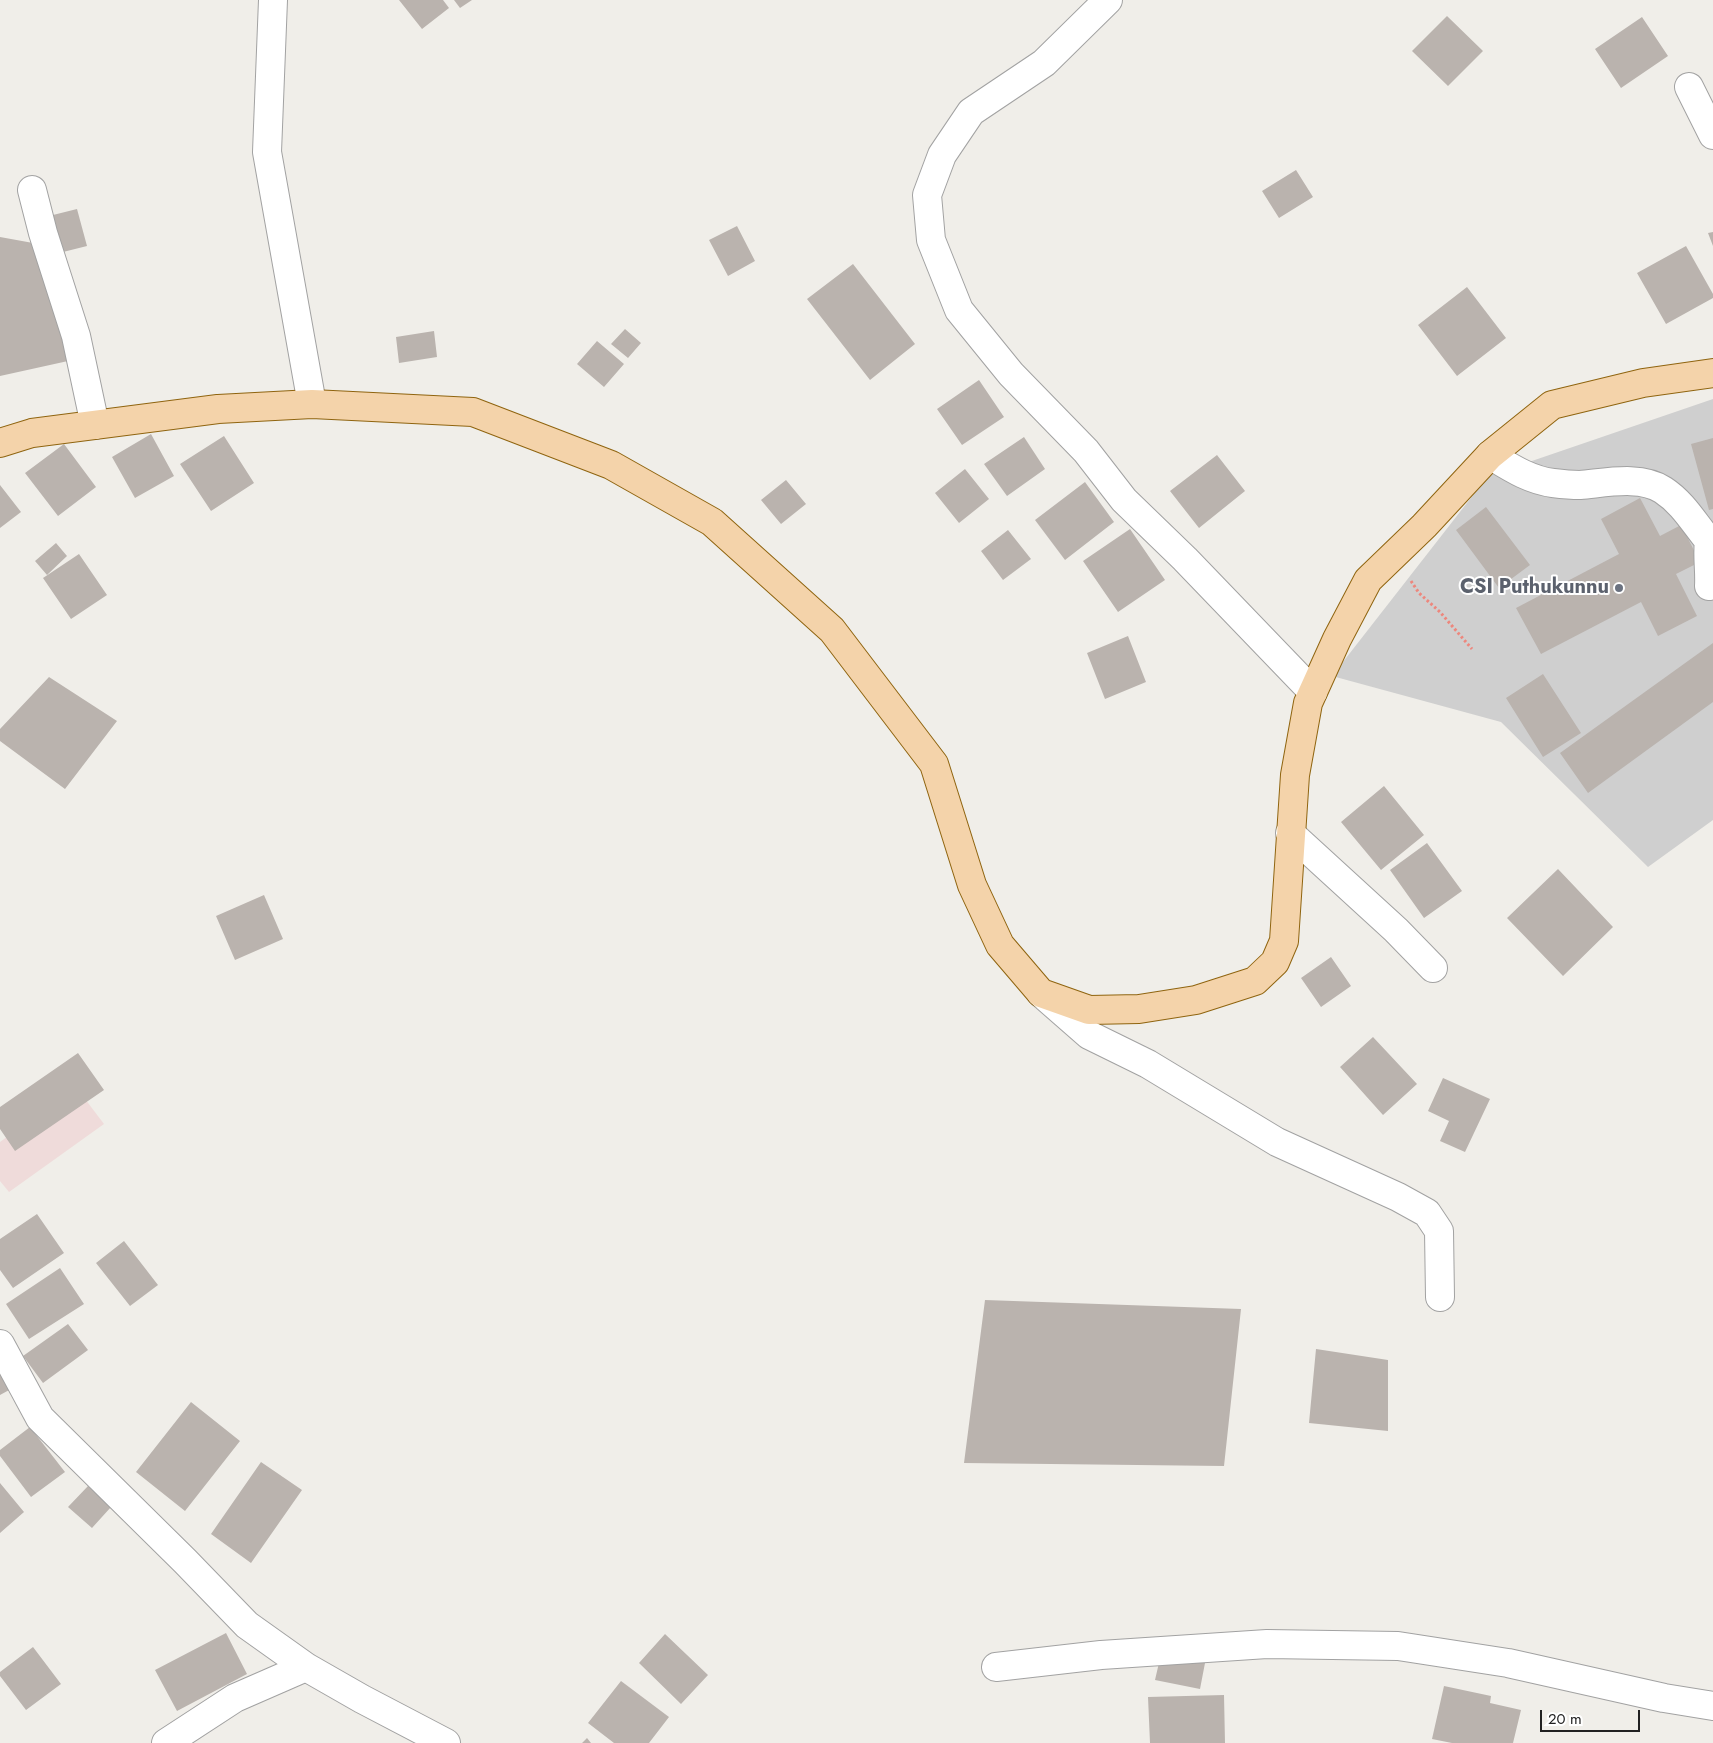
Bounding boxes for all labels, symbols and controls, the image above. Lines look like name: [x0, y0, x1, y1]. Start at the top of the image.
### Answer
place label: CSI Puthukunnu: [1460, 576, 1609, 600]
marker: CSI Puthukunnu: [1613, 582, 1625, 594]
scale bar: [1543, 1700, 1643, 1732]
text: 20 m: [1548, 1708, 1582, 1730]

